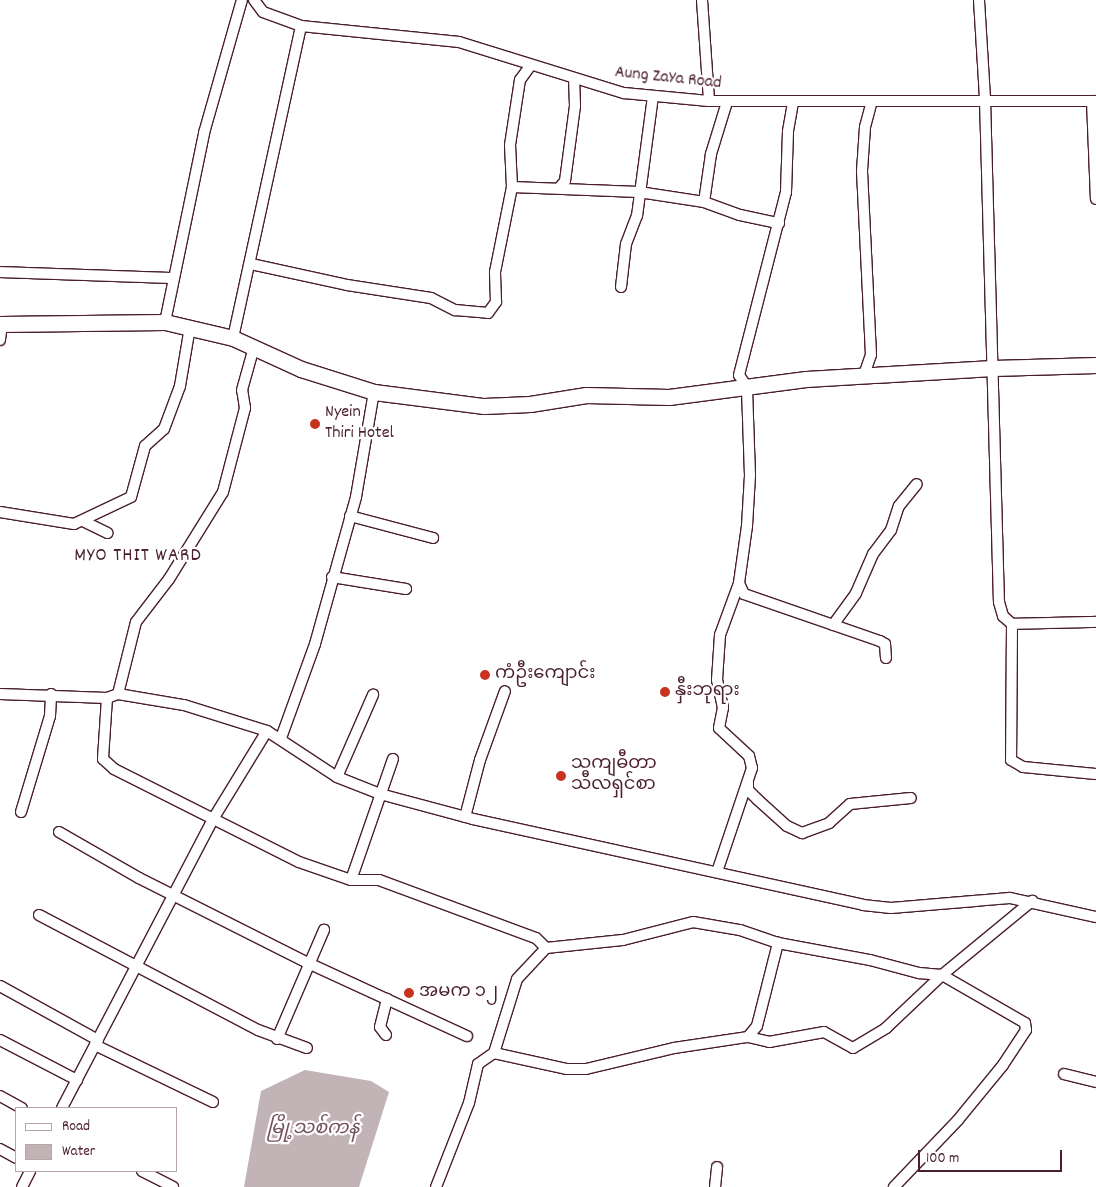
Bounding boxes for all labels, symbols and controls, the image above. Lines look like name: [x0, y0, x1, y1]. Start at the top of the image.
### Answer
street label: Aung ZaYa Road: [614, 63, 722, 95]
place label: Nyein Thiri Hotel: [325, 403, 394, 446]
marker: Nyein Thiri Hotel: [309, 418, 321, 430]
district label: MYO THIT WARD: [73, 544, 203, 568]
place label: ကံဦးကျောင်း: [495, 664, 595, 686]
marker: ကံဦးကျောင်း: [479, 669, 491, 681]
place label: နှီးဘုရား: [675, 681, 740, 703]
marker: နှီးဘုရား: [659, 686, 671, 698]
place label: သကျဓီတာ သီလရှင်စာ: [571, 755, 657, 798]
marker: သကျဓီတာ သီလရှင်စာ: [555, 770, 567, 782]
place label: အမက ၁၂: [419, 982, 498, 1004]
marker: အမက ၁၂: [403, 987, 415, 999]
legend: [15, 1107, 178, 1172]
text: Road: [62, 1116, 90, 1138]
water label: မြို့သစ်ကန်: [267, 1119, 359, 1141]
scale bar: [921, 1140, 1065, 1172]
text: Water: [62, 1141, 95, 1163]
text: 100 m: [926, 1148, 959, 1170]

